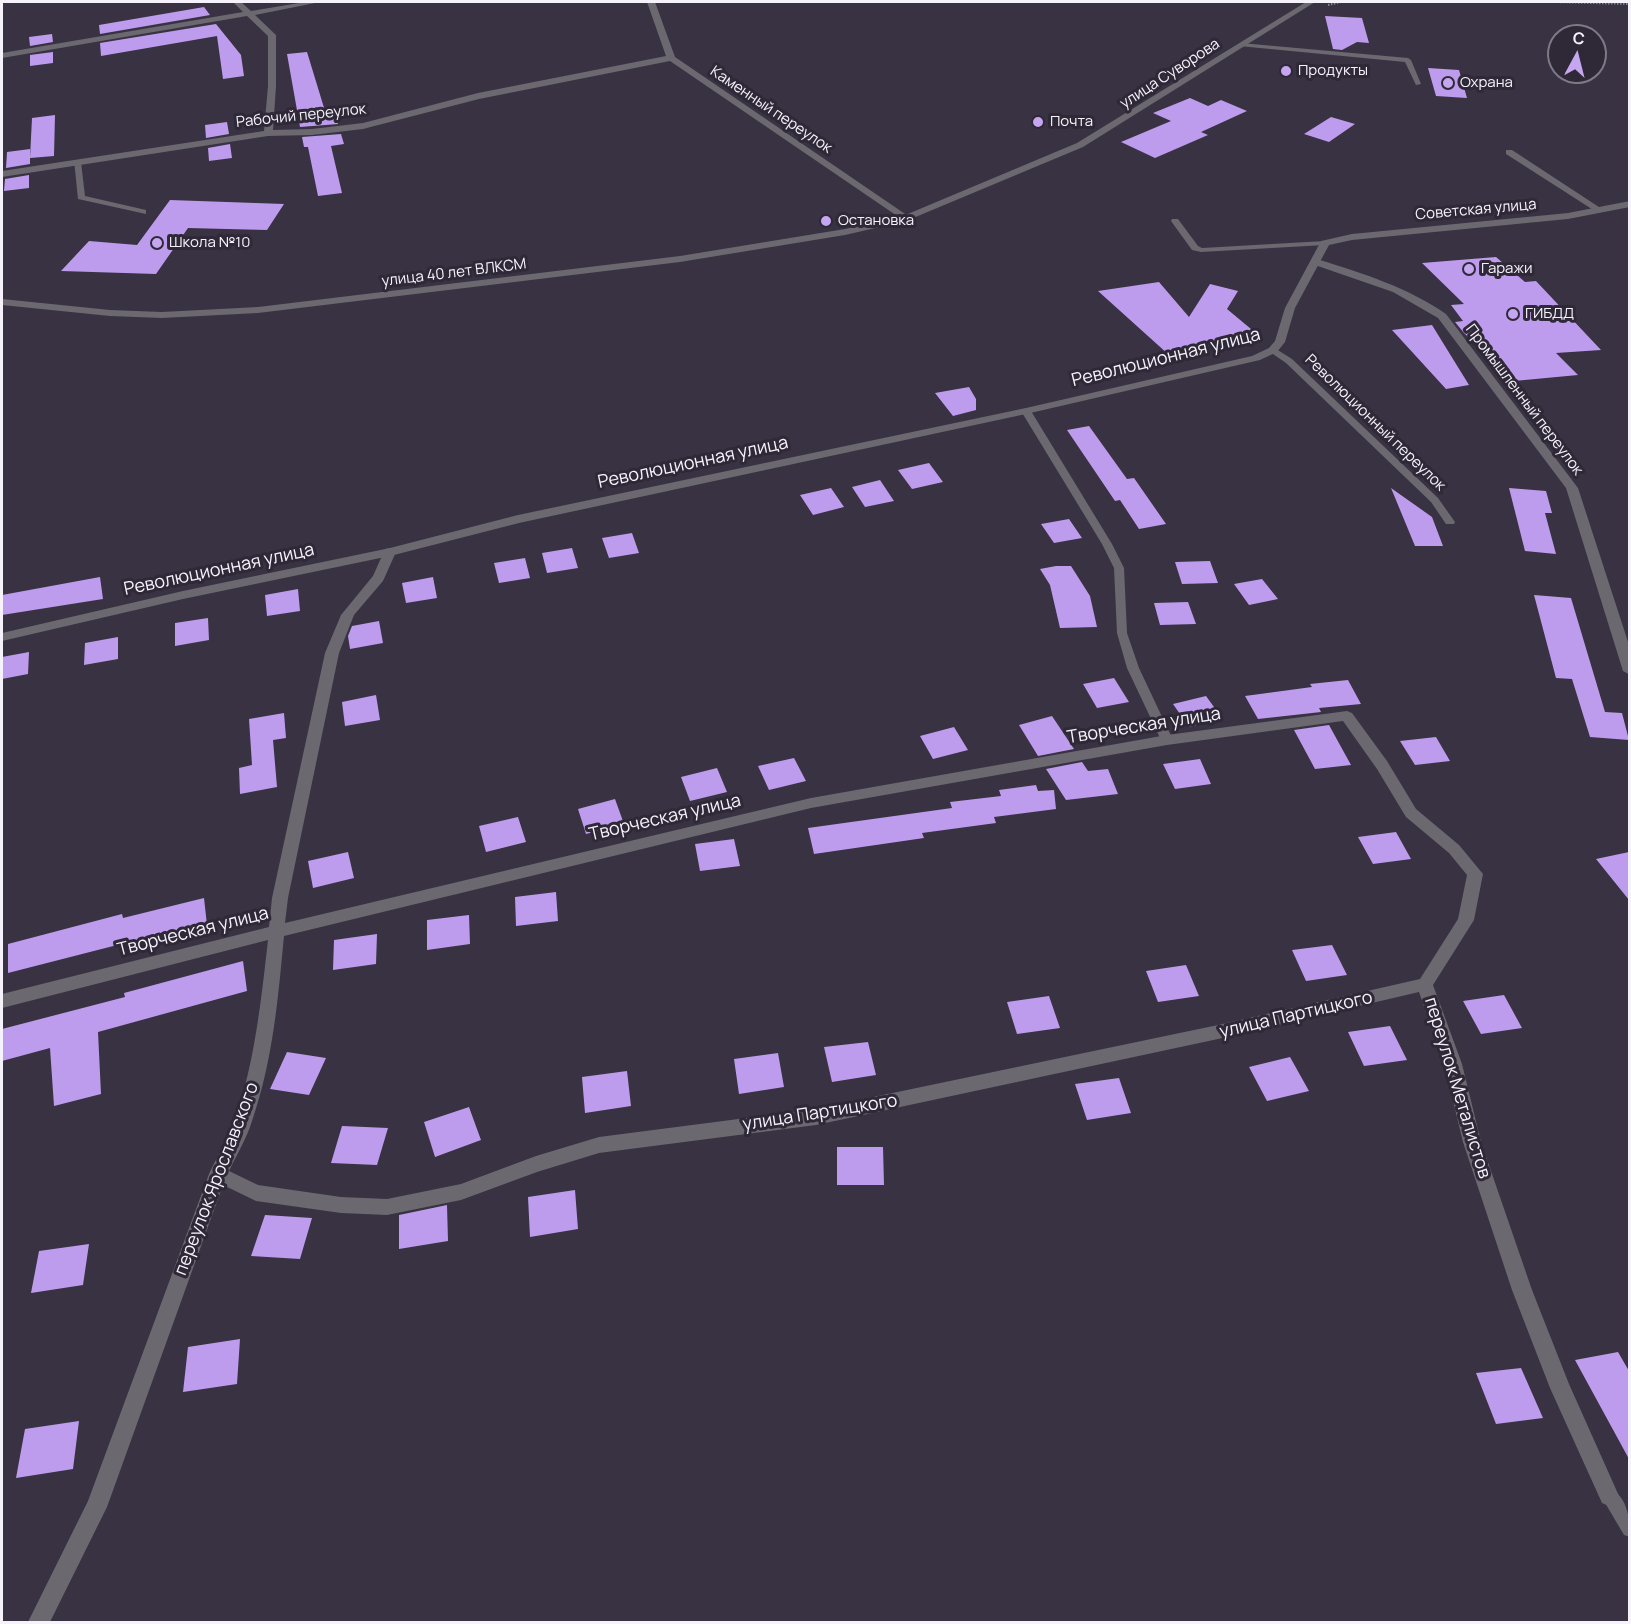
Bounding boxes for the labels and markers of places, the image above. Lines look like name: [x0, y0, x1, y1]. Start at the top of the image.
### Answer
place label: Продукты: [1298, 62, 1368, 80]
marker: Продукты: [1279, 64, 1293, 78]
place label: Охрана: [1460, 74, 1513, 92]
marker: Охрана: [1441, 76, 1455, 90]
place label: Почта: [1050, 113, 1093, 131]
marker: Почта: [1031, 115, 1045, 129]
place label: Остановка: [838, 212, 914, 230]
marker: Остановка: [819, 214, 833, 228]
place label: Школа №10: [169, 234, 250, 252]
marker: Школа №10: [150, 236, 164, 250]
place label: Гаражи: [1481, 260, 1532, 278]
marker: Гаражи: [1462, 262, 1476, 276]
place label: ГИБДД: [1525, 305, 1574, 323]
marker: ГИБДД: [1506, 307, 1520, 321]

